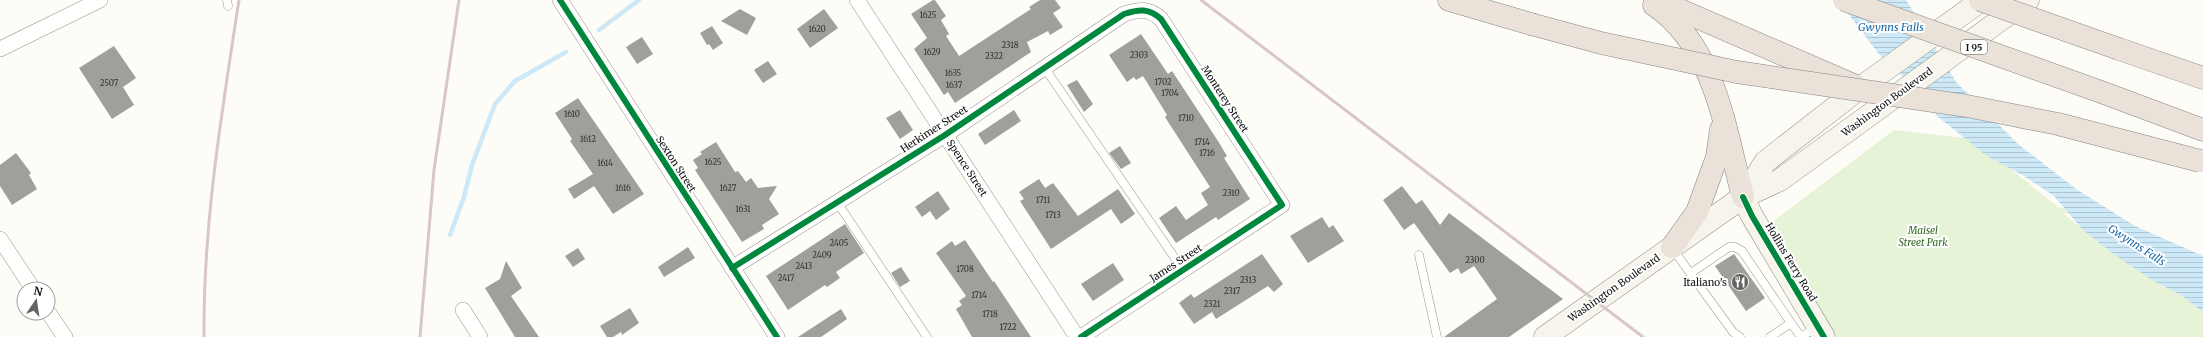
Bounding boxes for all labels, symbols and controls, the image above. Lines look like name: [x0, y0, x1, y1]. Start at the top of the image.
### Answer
house number: 1625: [920, 10, 937, 20]
water label: Gwynns Falls: [1858, 20, 1924, 34]
house number: 1620: [808, 24, 826, 34]
house number: 2318: [1002, 40, 1019, 50]
road number: I 95: [1961, 40, 1987, 54]
house number: 1629: [923, 47, 941, 57]
house number: 2303: [1130, 50, 1149, 60]
house number: 2322: [985, 51, 1003, 61]
street label: Monterey Street: [1198, 63, 1252, 135]
street label: Washington Boulevard: [1838, 65, 1935, 140]
house number: 1635: [945, 68, 962, 78]
house number: 1702: [1154, 77, 1172, 87]
house number: 2507: [100, 78, 119, 88]
house number: 1637: [946, 80, 963, 90]
house number: 1704: [1161, 88, 1179, 98]
street label: Herkimer Street: [898, 102, 970, 156]
house number: 1610: [564, 109, 580, 119]
house number: 1710: [1178, 113, 1194, 123]
street label: Sexton Street: [653, 133, 699, 195]
house number: 1612: [580, 134, 596, 144]
street label: Spence Street: [944, 137, 990, 199]
house number: 1714: [1194, 137, 1210, 147]
house number: 1716: [1199, 148, 1215, 158]
house number: 1625: [705, 157, 722, 167]
house number: 1614: [597, 158, 613, 168]
house number: 1616: [615, 183, 631, 193]
house number: 1627: [720, 183, 737, 193]
house number: 2310: [1222, 188, 1240, 198]
house number: 1711: [1036, 195, 1051, 205]
house number: 1631: [735, 204, 751, 214]
house number: 1713: [1045, 210, 1061, 220]
street label: Hollins Ferry Road: [1762, 220, 1820, 304]
water label: Gwynns Falls: [2106, 221, 2169, 269]
park label: Maisel Street Park: [1898, 224, 1948, 249]
house number: 2405: [830, 238, 849, 248]
street label: James Street: [1147, 241, 1205, 285]
house number: 2409: [812, 250, 832, 260]
street label: Washington Boulevard: [1565, 251, 1663, 325]
house number: 2300: [1465, 255, 1485, 265]
house number: 2413: [796, 261, 813, 271]
house number: 1708: [956, 264, 974, 274]
restaurant icon: Italiano's: [1730, 272, 1750, 292]
house number: 2417: [778, 273, 795, 283]
house number: 2313: [1240, 275, 1257, 285]
place label: Italiano's: [1683, 276, 1727, 289]
north arrow: [16, 281, 56, 321]
text: N: [32, 283, 44, 299]
house number: 2317: [1224, 286, 1241, 296]
house number: 1714: [971, 290, 987, 300]
house number: 2321: [1204, 299, 1221, 309]
house number: 1718: [982, 309, 998, 319]
house number: 1722: [1000, 322, 1017, 332]

